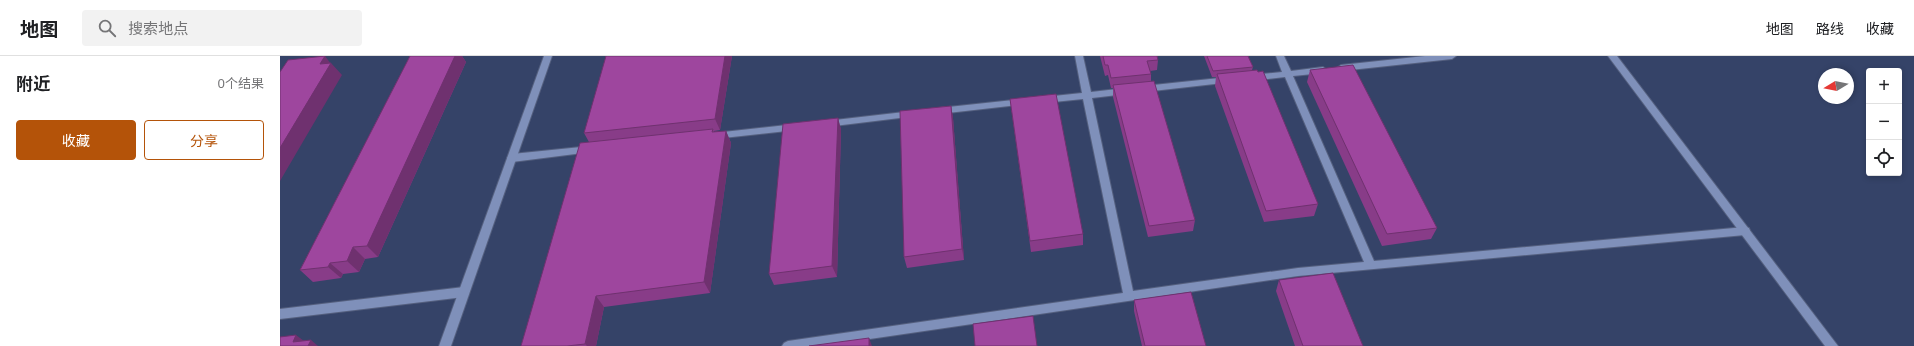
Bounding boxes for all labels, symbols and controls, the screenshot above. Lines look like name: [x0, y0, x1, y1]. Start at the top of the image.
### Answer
search box: [82, 10, 362, 46]
text: 地图: [20, 16, 58, 42]
icon: search: [96, 17, 118, 39]
text: 搜索地点: [128, 18, 188, 38]
text: 地图: [1766, 19, 1794, 38]
text: 路线: [1816, 19, 1844, 38]
text: 收藏: [1866, 19, 1894, 38]
north arrow: [1818, 68, 1854, 104]
map controls: [1866, 68, 1902, 176]
button: +: [1866, 68, 1902, 104]
text: 附近: [16, 72, 50, 95]
text: 0个结果: [218, 74, 264, 92]
button: −: [1866, 104, 1902, 140]
button: 收藏: [16, 120, 136, 160]
button: 分享: [144, 120, 264, 160]
button: locate: [1866, 140, 1902, 176]

